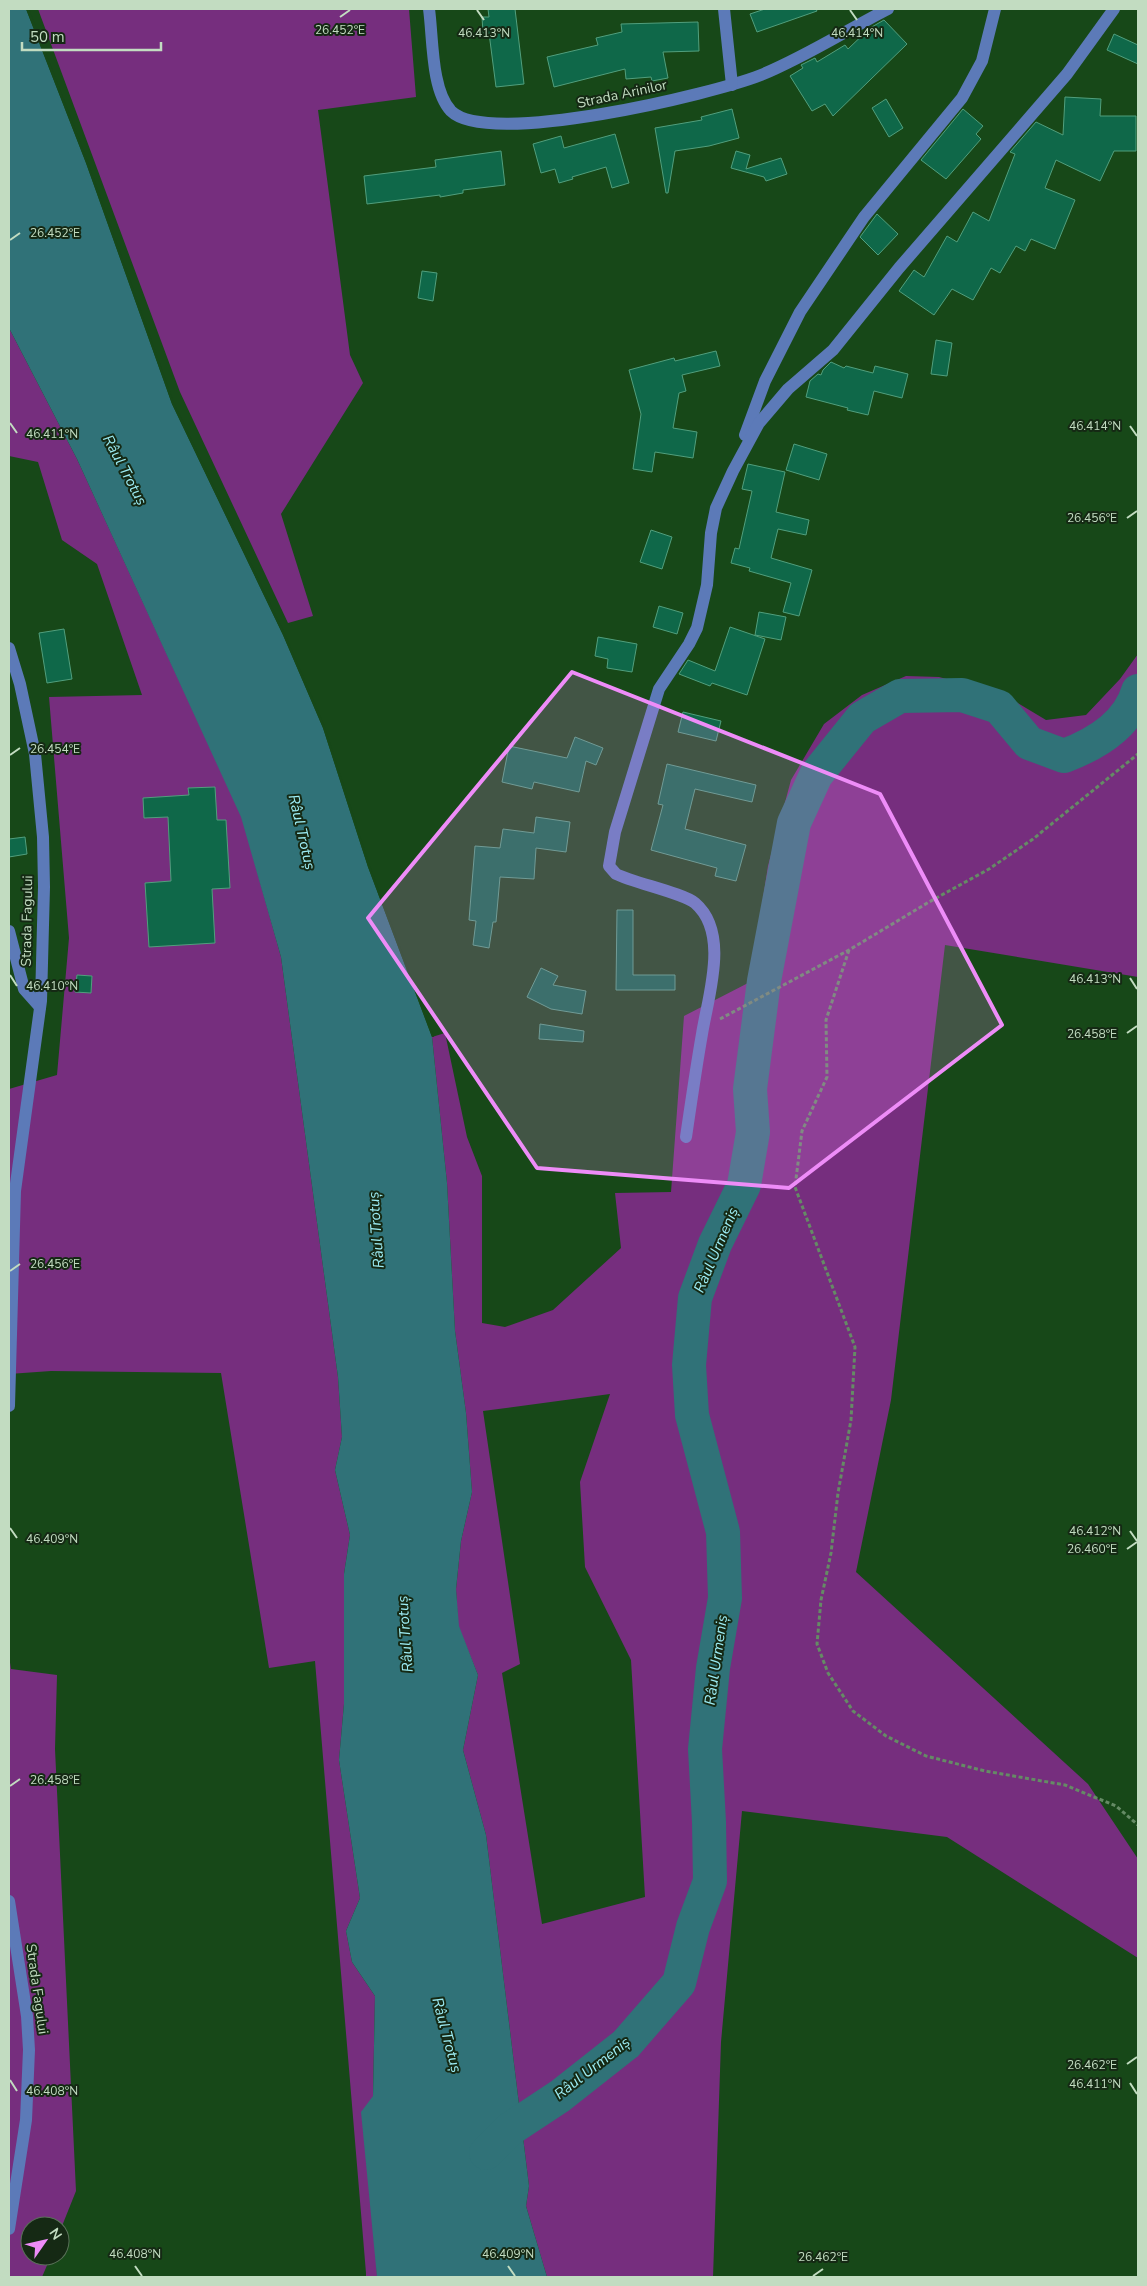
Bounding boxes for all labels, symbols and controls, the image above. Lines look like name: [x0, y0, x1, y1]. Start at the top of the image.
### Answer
scale bar: [22, 20, 161, 52]
text: 26.452°E: [315, 22, 365, 38]
text: 46.413°N: [458, 25, 510, 41]
text: 46.414°N: [831, 25, 883, 41]
text: 50 m: [30, 27, 65, 47]
street label: Strada Arinilor: [575, 75, 669, 113]
text: 26.452°E: [30, 225, 80, 241]
text: 46.414°N: [1069, 418, 1121, 434]
text: 46.411°N: [26, 426, 78, 442]
water label: Râul Trotuș: [98, 431, 152, 509]
text: 26.456°E: [1067, 510, 1117, 526]
text: 26.454°E: [30, 741, 80, 757]
water label: Râul Trotuș: [284, 792, 320, 872]
street label: Strada Fagului: [17, 875, 37, 967]
text: 46.413°N: [1069, 971, 1121, 987]
text: 46.410°N: [26, 978, 78, 994]
text: 26.458°E: [1067, 1026, 1117, 1042]
water label: Râul Trotuș: [363, 1191, 389, 1269]
water label: Râul Urmeniș: [689, 1204, 743, 1296]
text: 26.456°E: [30, 1256, 80, 1272]
text: 46.412°N: [1069, 1523, 1121, 1539]
text: 46.409°N: [26, 1531, 78, 1547]
text: 26.460°E: [1067, 1541, 1117, 1557]
water label: Râul Trotuș: [392, 1595, 418, 1673]
water label: Râul Urmeniș: [700, 1614, 732, 1706]
text: 26.458°E: [30, 1772, 80, 1788]
street label: Strada Fagului: [21, 1943, 53, 2035]
water label: Râul Trotuș: [427, 1995, 467, 2075]
water label: Râul Urmeniș: [550, 2032, 634, 2104]
text: 26.462°E: [1067, 2057, 1117, 2073]
text: 46.411°N: [1069, 2076, 1121, 2092]
text: 46.408°N: [26, 2083, 78, 2099]
north arrow: [20, 2216, 70, 2266]
text: N: [45, 2224, 66, 2244]
text: 46.408°N: [109, 2246, 161, 2262]
text: 46.409°N: [482, 2246, 534, 2262]
text: 26.462°E: [798, 2249, 848, 2265]

